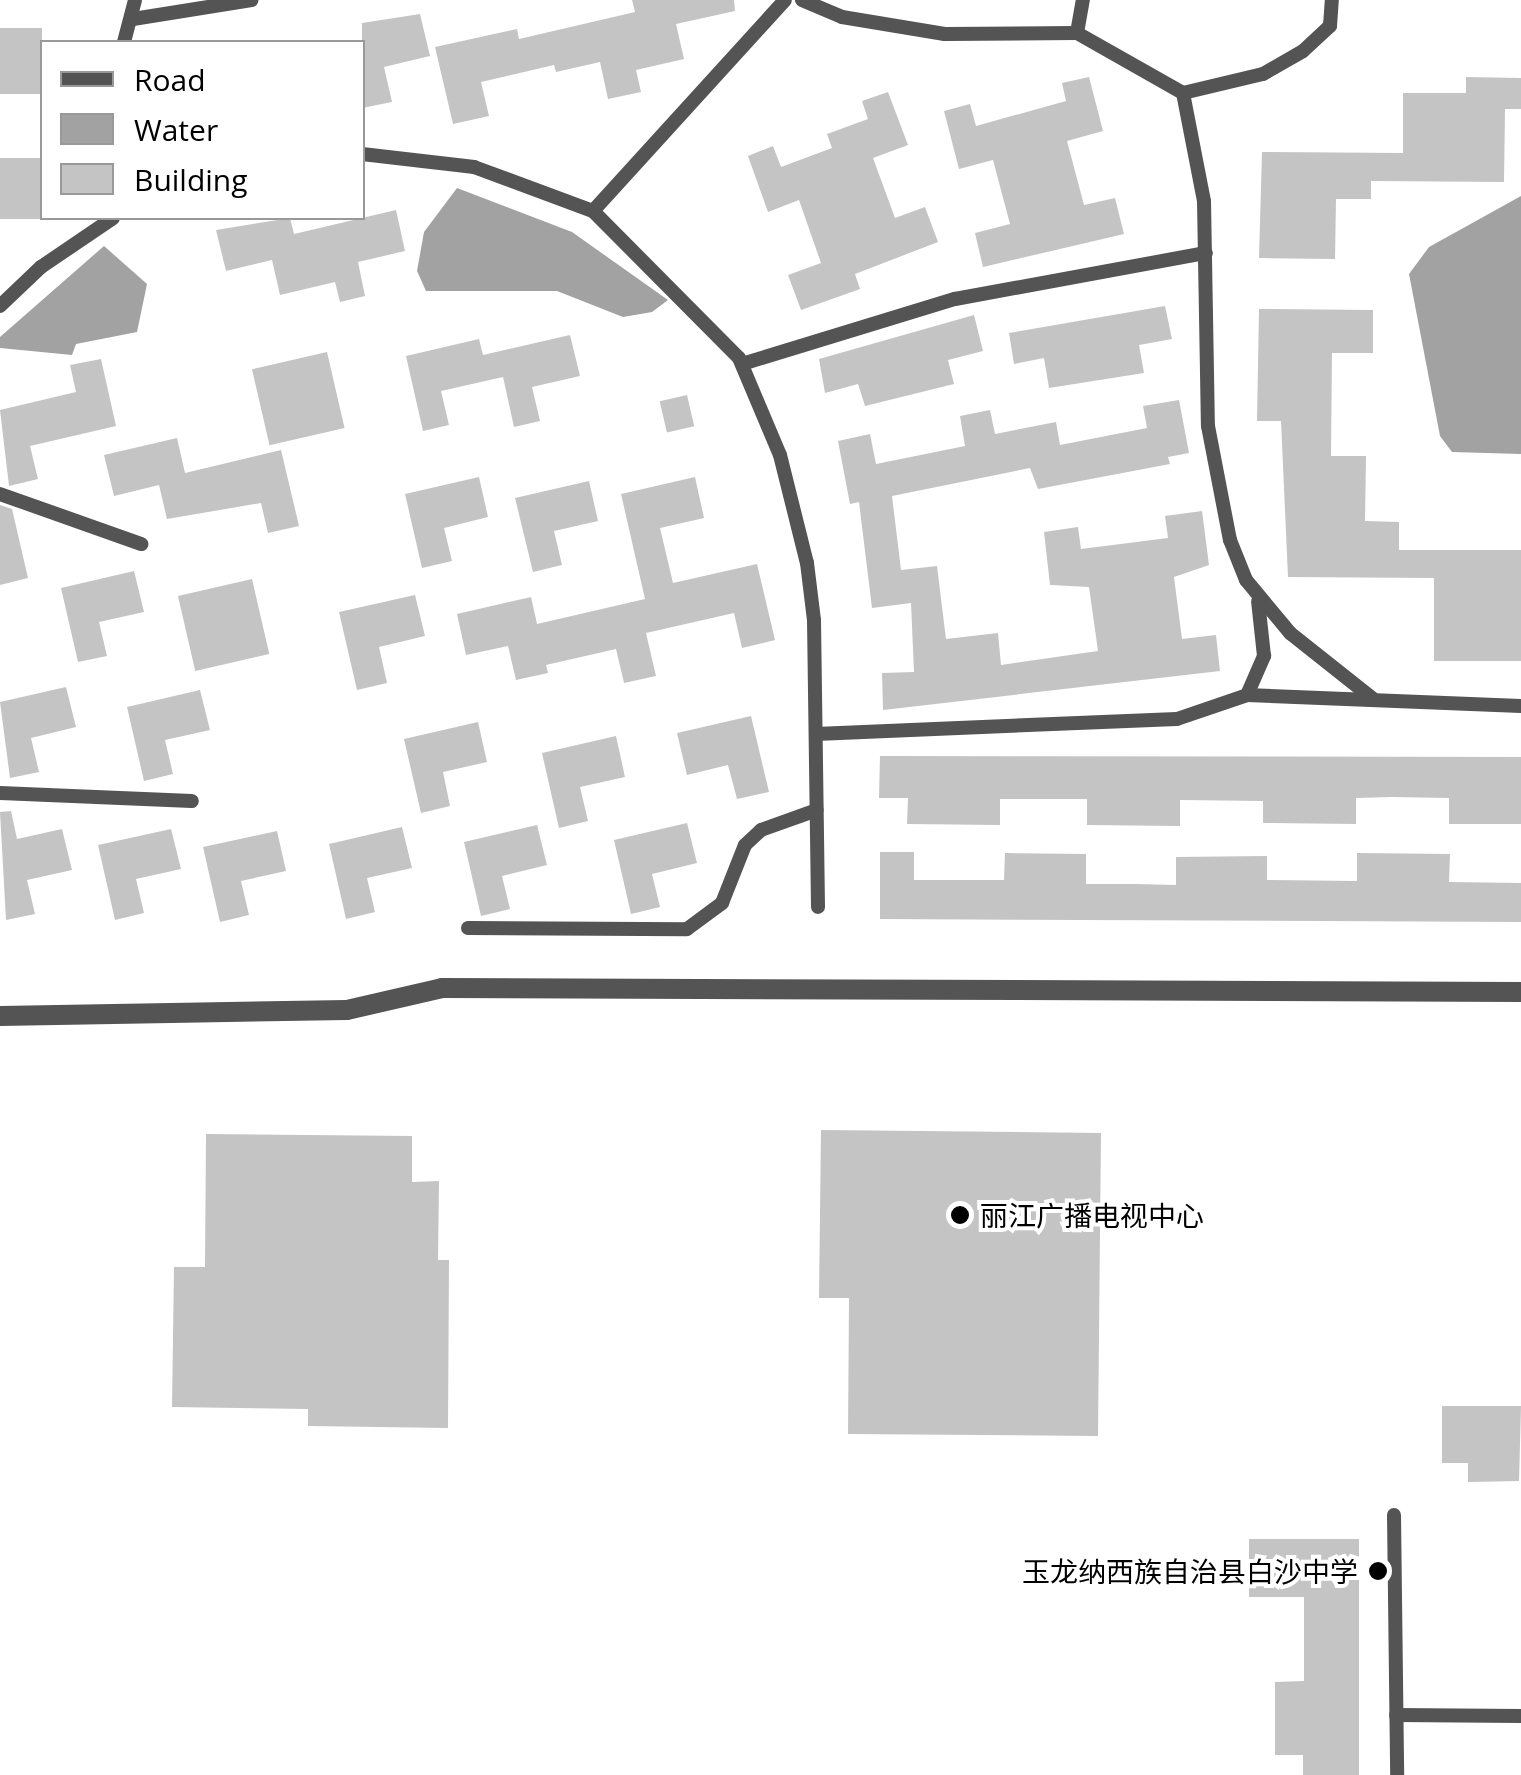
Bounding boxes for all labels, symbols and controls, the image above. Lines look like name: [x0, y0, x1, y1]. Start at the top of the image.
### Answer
legend: [40, 40, 365, 220]
text: Road: [134, 59, 206, 100]
text: Water: [134, 109, 218, 150]
text: Building: [134, 159, 248, 200]
place label: 丽江广播电视中心: [980, 1198, 1204, 1232]
marker: 丽江广播电视中心: [949, 1204, 971, 1226]
place label: 玉龙纳西族自治县白沙中学: [1022, 1554, 1358, 1588]
marker: 玉龙纳西族自治县白沙中学: [1367, 1560, 1389, 1582]

